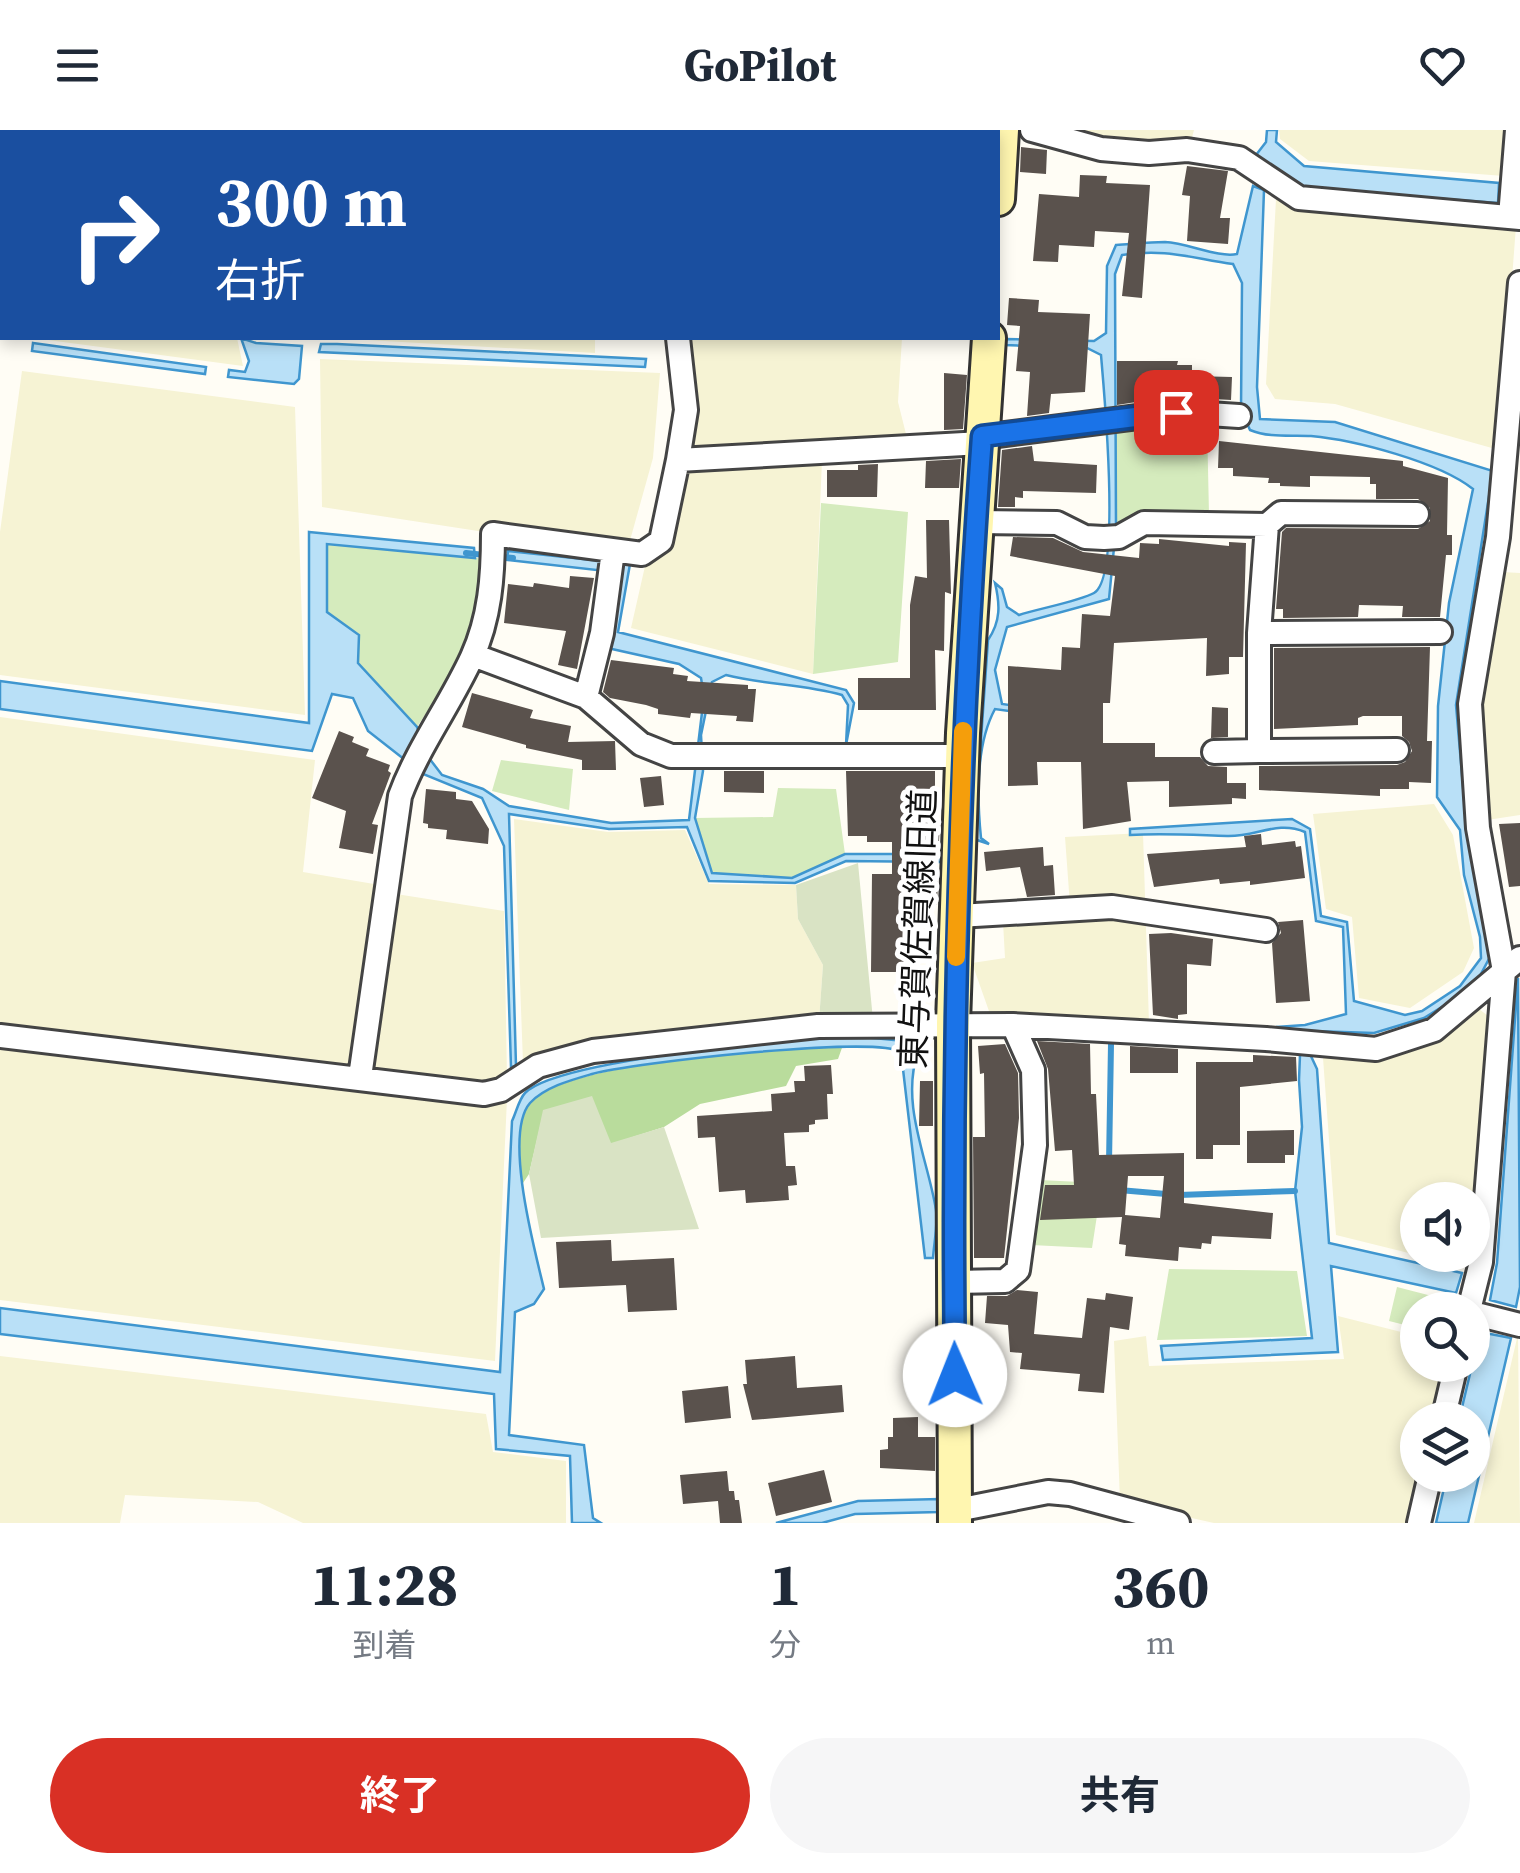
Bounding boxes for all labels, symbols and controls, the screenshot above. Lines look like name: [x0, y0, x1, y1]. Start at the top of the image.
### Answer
text: GoPilot: [684, 34, 836, 96]
icon: menu: [50, 38, 105, 93]
icon: heart: [1415, 38, 1470, 93]
text: 300 m: [215, 153, 407, 249]
icon: right: [50, 170, 180, 300]
text: 右折: [215, 249, 305, 311]
pin: [1134, 370, 1219, 455]
icon: arrive: [1149, 385, 1204, 440]
street label: 東与賀佐賀線旧道: [889, 788, 947, 1070]
map controls: [1400, 1182, 1490, 1492]
button: sound: [1400, 1182, 1490, 1272]
button: search: [1400, 1292, 1490, 1382]
position arrow: [903, 1323, 1007, 1427]
button: layers: [1400, 1402, 1490, 1492]
text: 11:28: [310, 1543, 459, 1625]
text: 1: [769, 1543, 802, 1625]
text: 360: [1112, 1545, 1210, 1627]
text: m: [1146, 1621, 1175, 1665]
text: 到着: [352, 1623, 417, 1667]
text: 分: [769, 1623, 801, 1667]
button: 終了: [50, 1738, 750, 1853]
button: 共有: [770, 1738, 1470, 1853]

